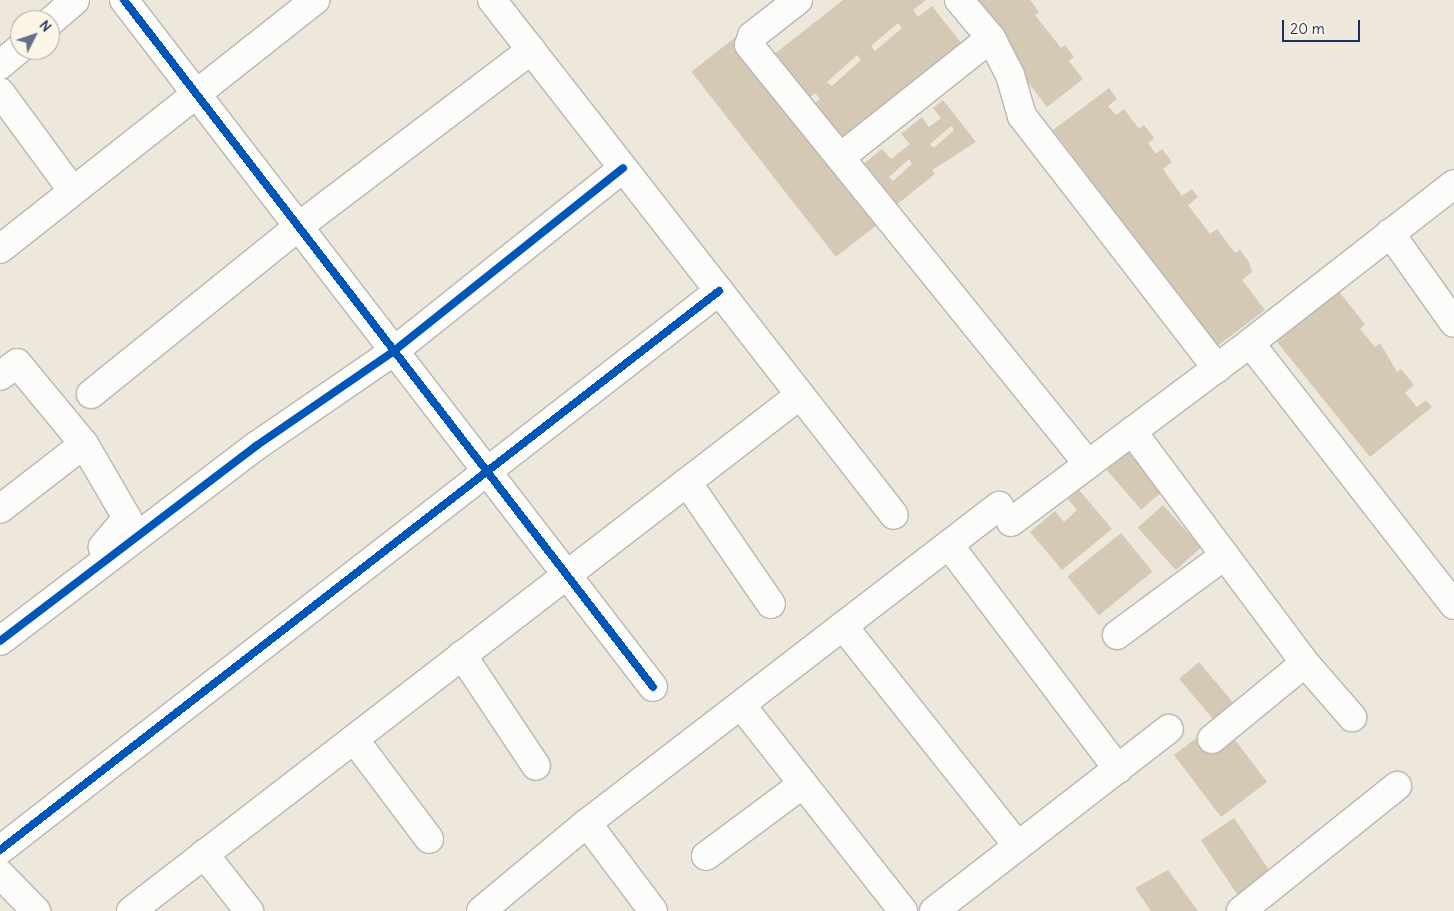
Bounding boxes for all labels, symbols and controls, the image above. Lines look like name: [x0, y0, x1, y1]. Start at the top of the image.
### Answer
north arrow: [10, 10, 60, 60]
scale bar: [1284, 10, 1362, 42]
text: N: [36, 16, 56, 35]
text: 20 m: [1290, 19, 1325, 38]

